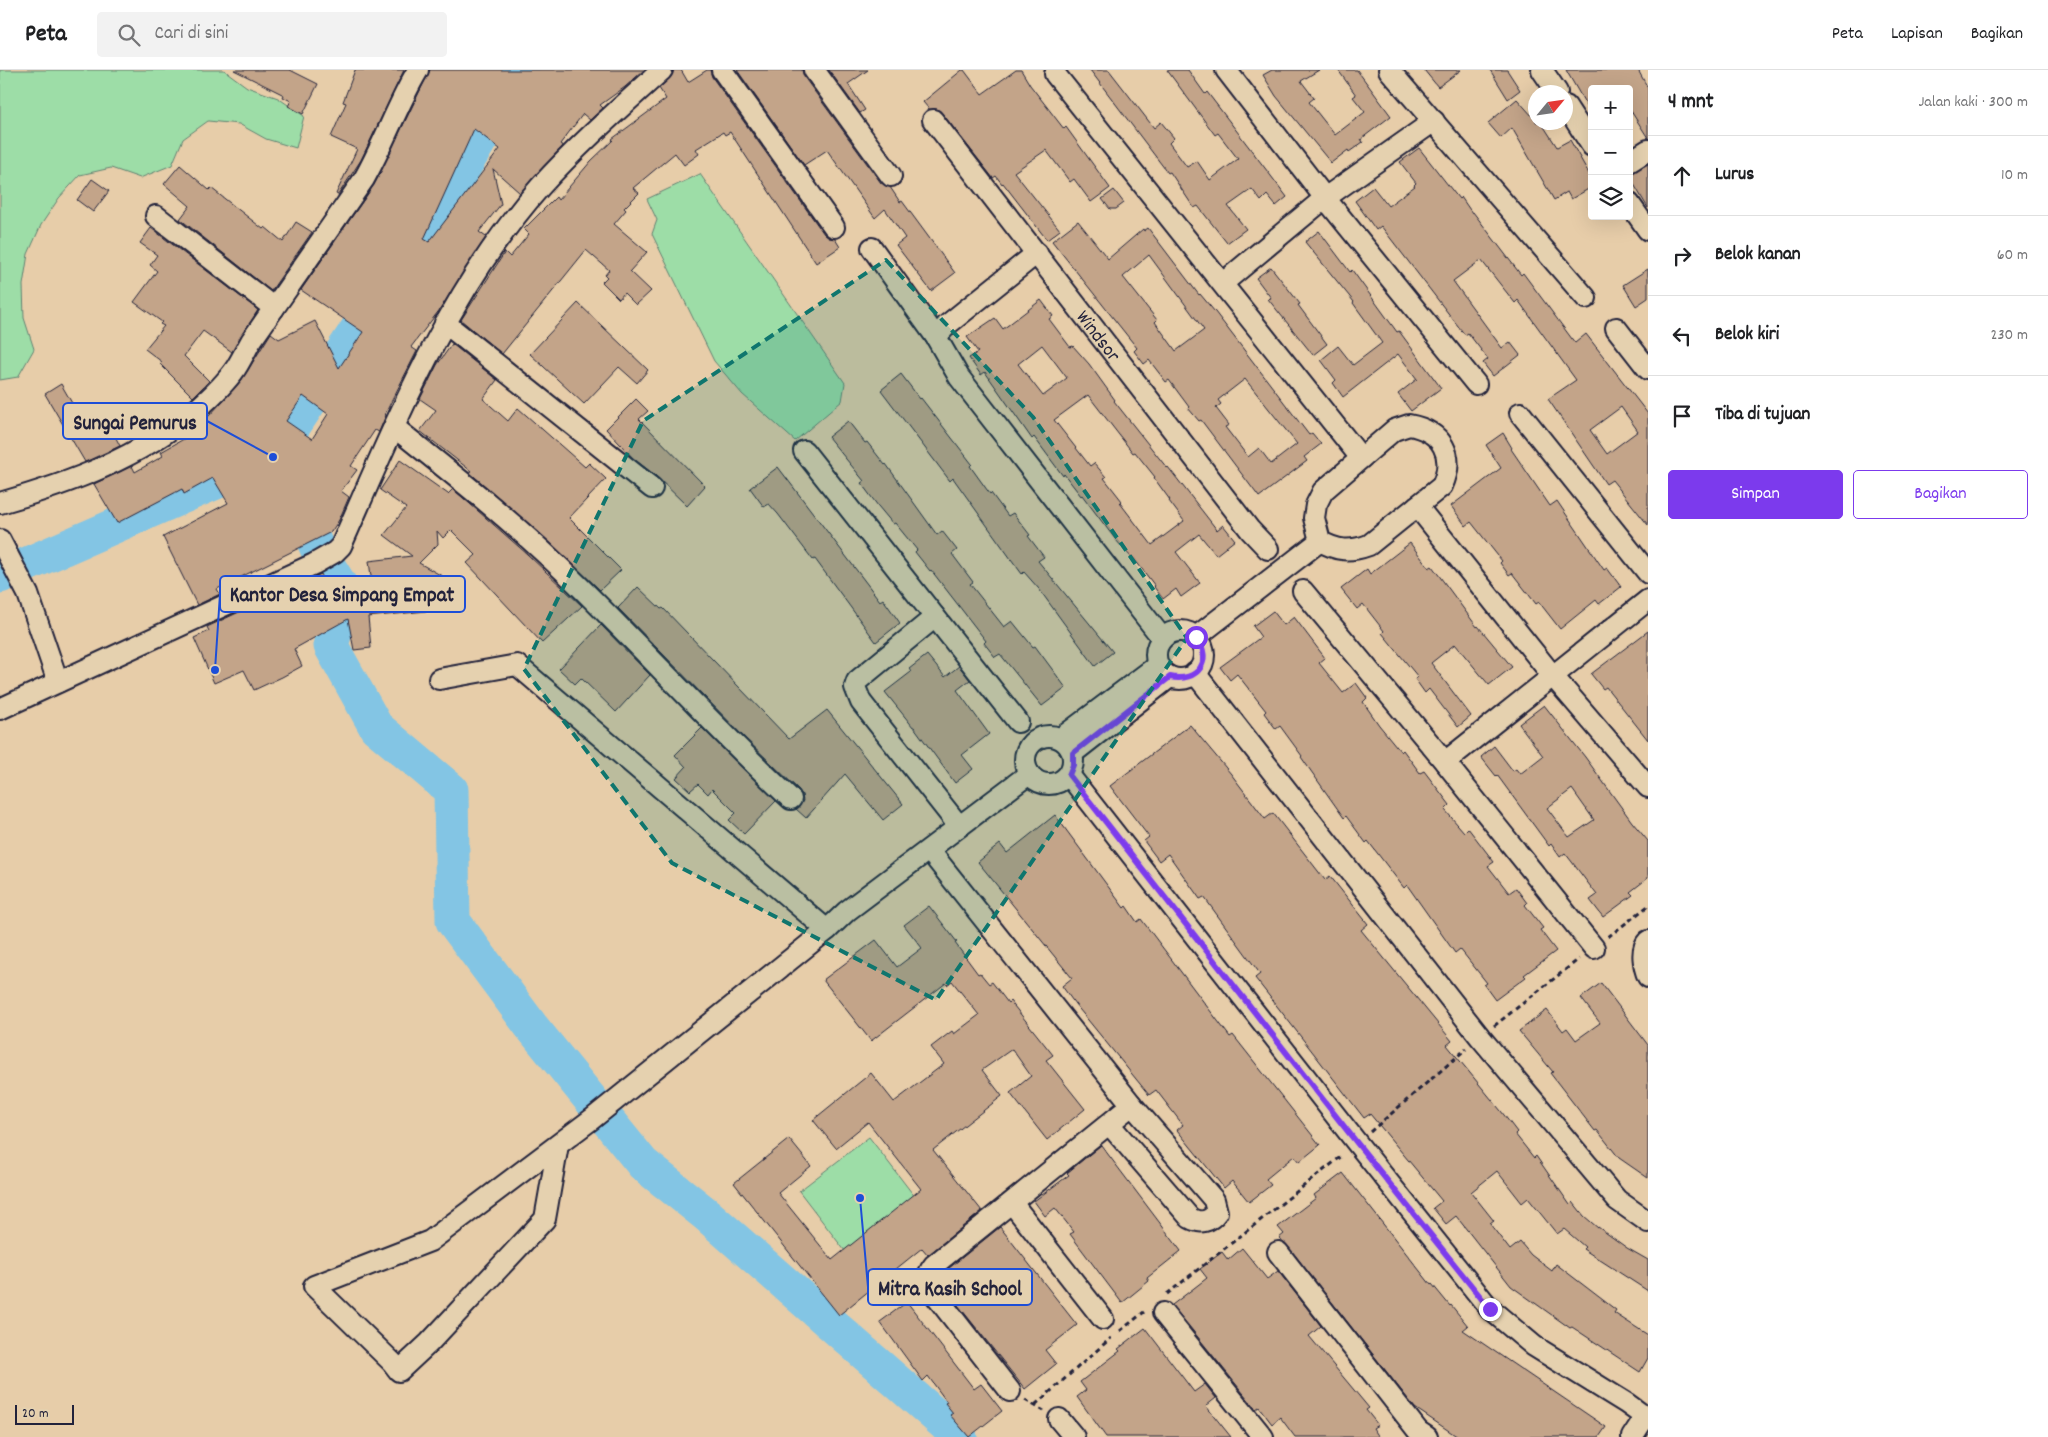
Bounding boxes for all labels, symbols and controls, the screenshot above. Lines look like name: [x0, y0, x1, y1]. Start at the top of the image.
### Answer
search box: [97, 12, 447, 57]
text: Peta: [25, 18, 67, 52]
icon: search: [115, 21, 143, 49]
text: Cari di sini: [155, 21, 228, 48]
text: Peta: [1832, 22, 1863, 47]
text: Lapisan: [1891, 22, 1943, 47]
text: Bagikan: [1971, 22, 2023, 47]
north arrow: [1528, 85, 1573, 130]
map controls: [1588, 85, 1633, 220]
button: +: [1588, 85, 1633, 130]
text: 4 mnt: [1668, 88, 1713, 118]
text: Jalan kaki · 300 m: [1919, 91, 2028, 114]
button: −: [1588, 130, 1633, 175]
icon: ahead: [1668, 162, 1696, 190]
text: Lurus: [1715, 162, 1754, 189]
text: 10 m: [2001, 164, 2028, 187]
button: layers: [1588, 175, 1633, 220]
icon: right: [1668, 242, 1696, 270]
text: Belok kanan: [1715, 242, 1801, 269]
text: 60 m: [1997, 244, 2028, 267]
street label: Windsor: [1068, 305, 1126, 369]
icon: left: [1668, 322, 1696, 350]
text: Belok kiri: [1715, 322, 1779, 349]
text: 230 m: [1991, 324, 2028, 347]
icon: arrive: [1668, 402, 1696, 430]
text: Tiba di tujuan: [1715, 402, 1810, 429]
callout: Sungai Pemurus: [63, 403, 207, 439]
text: Sungai Pemurus: [73, 410, 197, 440]
button: Simpan: [1668, 470, 1843, 519]
button: Bagikan: [1853, 470, 2028, 519]
callout: Kantor Desa Simpang Empat: [220, 576, 465, 612]
text: Kantor Desa Simpang Empat: [230, 582, 455, 612]
route start: [1185, 626, 1208, 649]
callout: Mitra Kasih School: [868, 1269, 1032, 1305]
text: Mitra Kasih School: [878, 1276, 1023, 1306]
route end: [1479, 1298, 1502, 1321]
scale bar: [15, 1402, 74, 1425]
text: 20 m: [22, 1404, 49, 1424]

